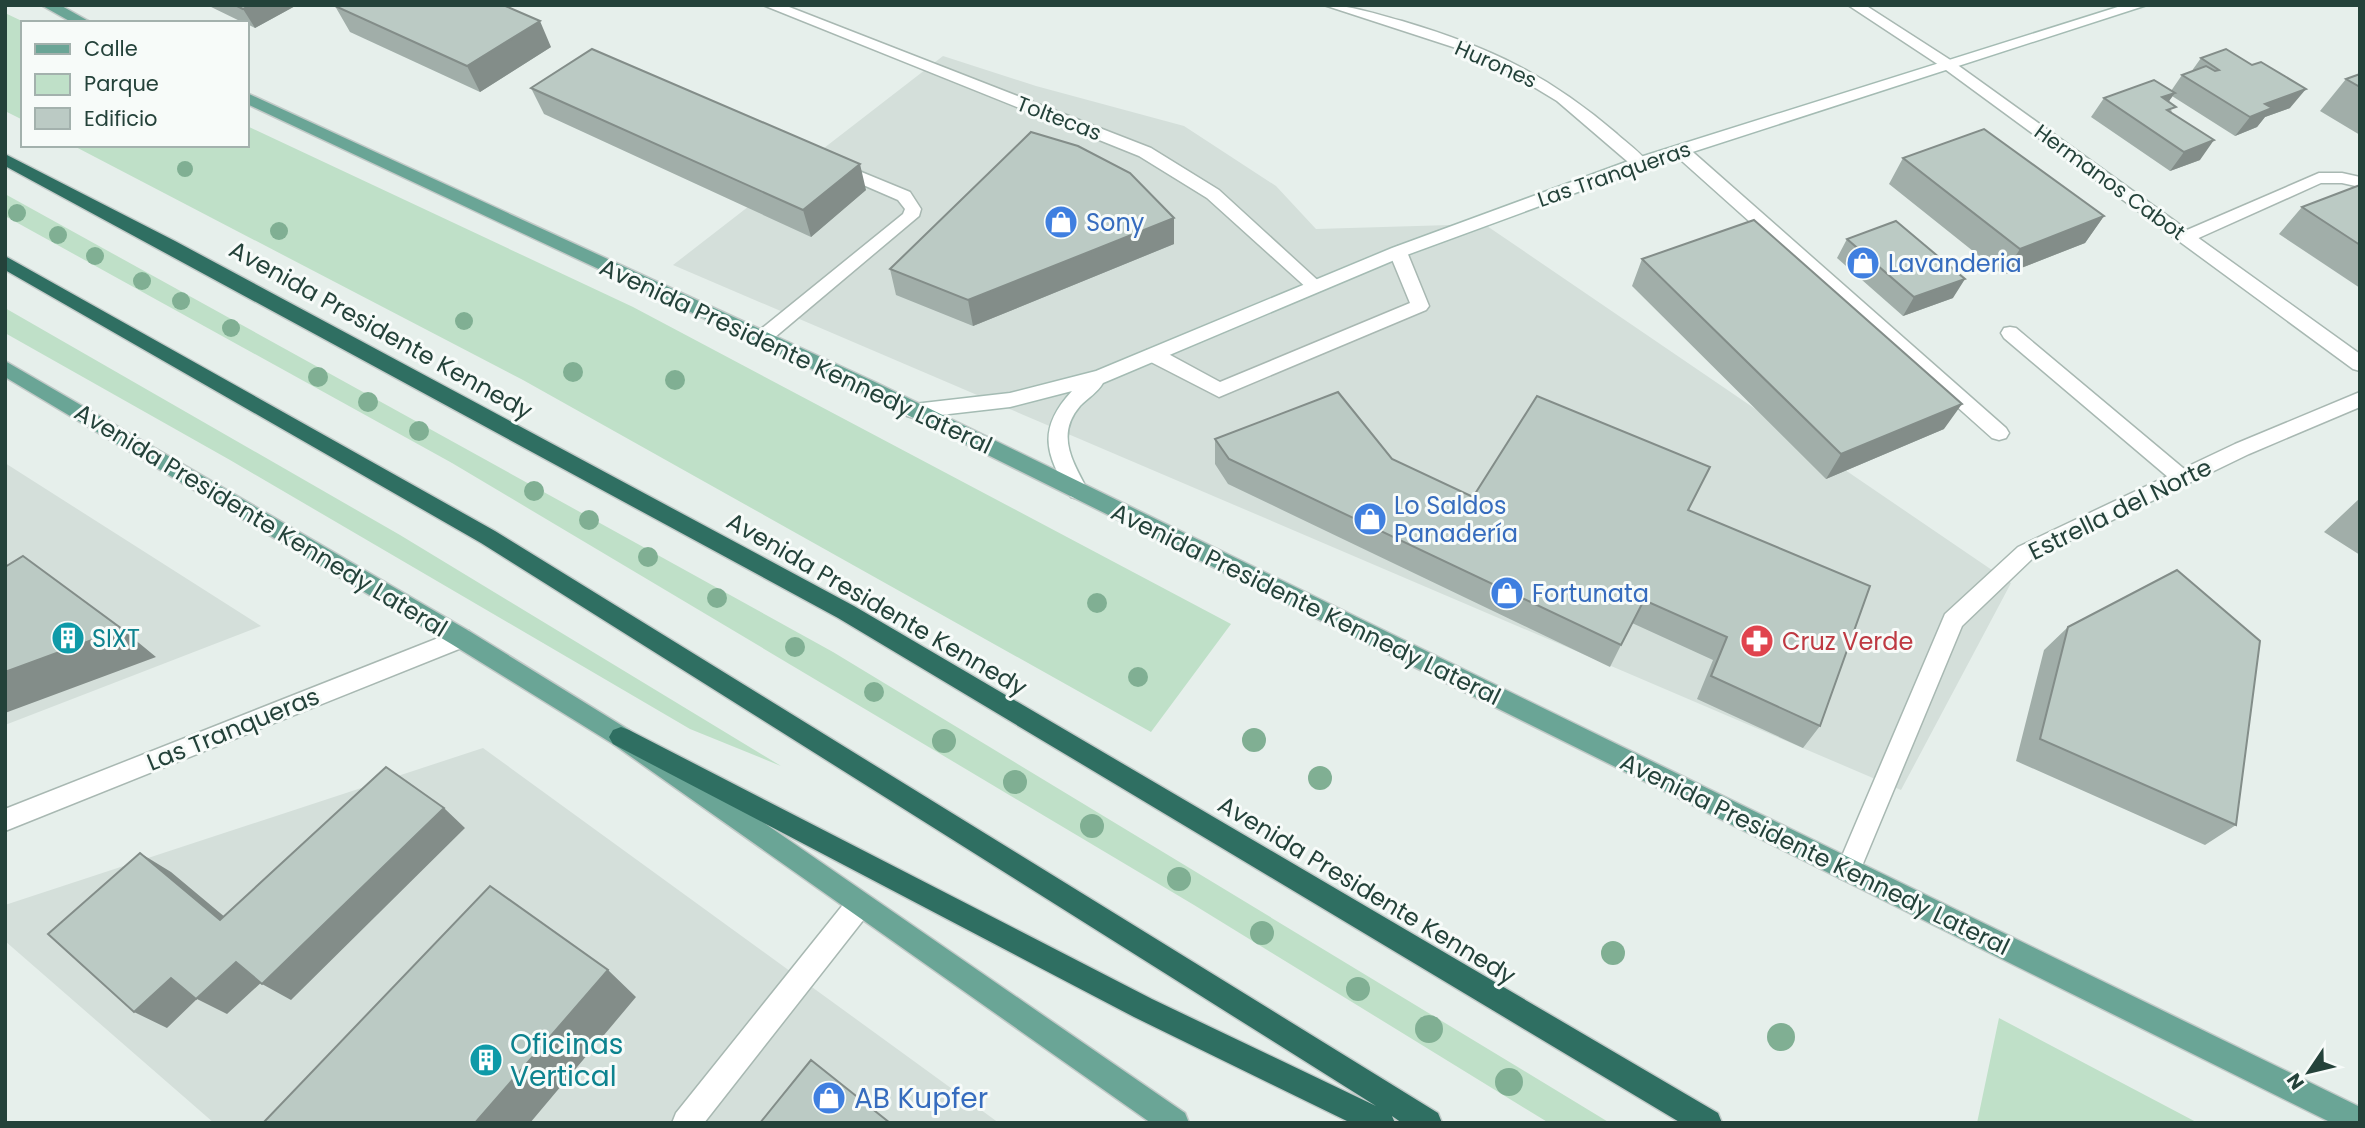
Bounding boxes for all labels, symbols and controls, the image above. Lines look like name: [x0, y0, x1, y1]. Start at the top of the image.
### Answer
legend: [21, 21, 248, 147]
street label: Hurones: [1451, 33, 1541, 95]
text: Calle: [84, 34, 138, 63]
text: Parque: [84, 69, 159, 98]
street label: Toltecas: [1012, 89, 1106, 147]
text: Edificio: [84, 104, 158, 133]
street label: Hermanos Cabot: [2029, 117, 2191, 247]
street label: Las Tranqueras: [1533, 134, 1695, 214]
shop icon: Sony: [1042, 203, 1080, 241]
place label: Sony: [1086, 206, 1145, 239]
street label: Avenida Presidente Kennedy: [223, 233, 539, 428]
shop icon: Lavanderia: [1844, 244, 1882, 282]
place label: Lavanderia: [1888, 247, 2022, 280]
street label: Avenida Presidente Kennedy Lateral: [594, 250, 998, 462]
street label: Avenida Presidente Kennedy Lateral: [68, 395, 454, 645]
street label: Estrella del Norte: [2023, 450, 2217, 568]
place label: Lo Saldos Panadería: [1394, 489, 1518, 550]
street label: Avenida Presidente Kennedy Lateral: [1106, 495, 1506, 713]
shop icon: Lo Saldos Panadería: [1351, 500, 1389, 538]
street label: Avenida Presidente Kennedy: [721, 504, 1034, 704]
shop icon: Fortunata: [1488, 574, 1526, 612]
place label: Fortunata: [1532, 577, 1649, 610]
building icon: SIXT: [49, 619, 87, 657]
place label: SIXT: [92, 622, 140, 655]
pharmacy icon: Cruz Verde: [1738, 622, 1776, 660]
place label: Cruz Verde: [1782, 625, 1913, 658]
street label: Las Tranqueras: [142, 679, 324, 779]
street label: Avenida Presidente Kennedy Lateral: [1615, 745, 2015, 963]
street label: Avenida Presidente Kennedy: [1212, 788, 1522, 992]
place label: Oficinas Vertical: [510, 1025, 623, 1096]
north arrow: [2274, 1037, 2344, 1107]
building icon: Oficinas Vertical: [467, 1041, 505, 1079]
text: N: [2280, 1068, 2311, 1095]
shop icon: AB Kupfer: [810, 1079, 848, 1117]
place label: AB Kupfer: [854, 1079, 988, 1118]

